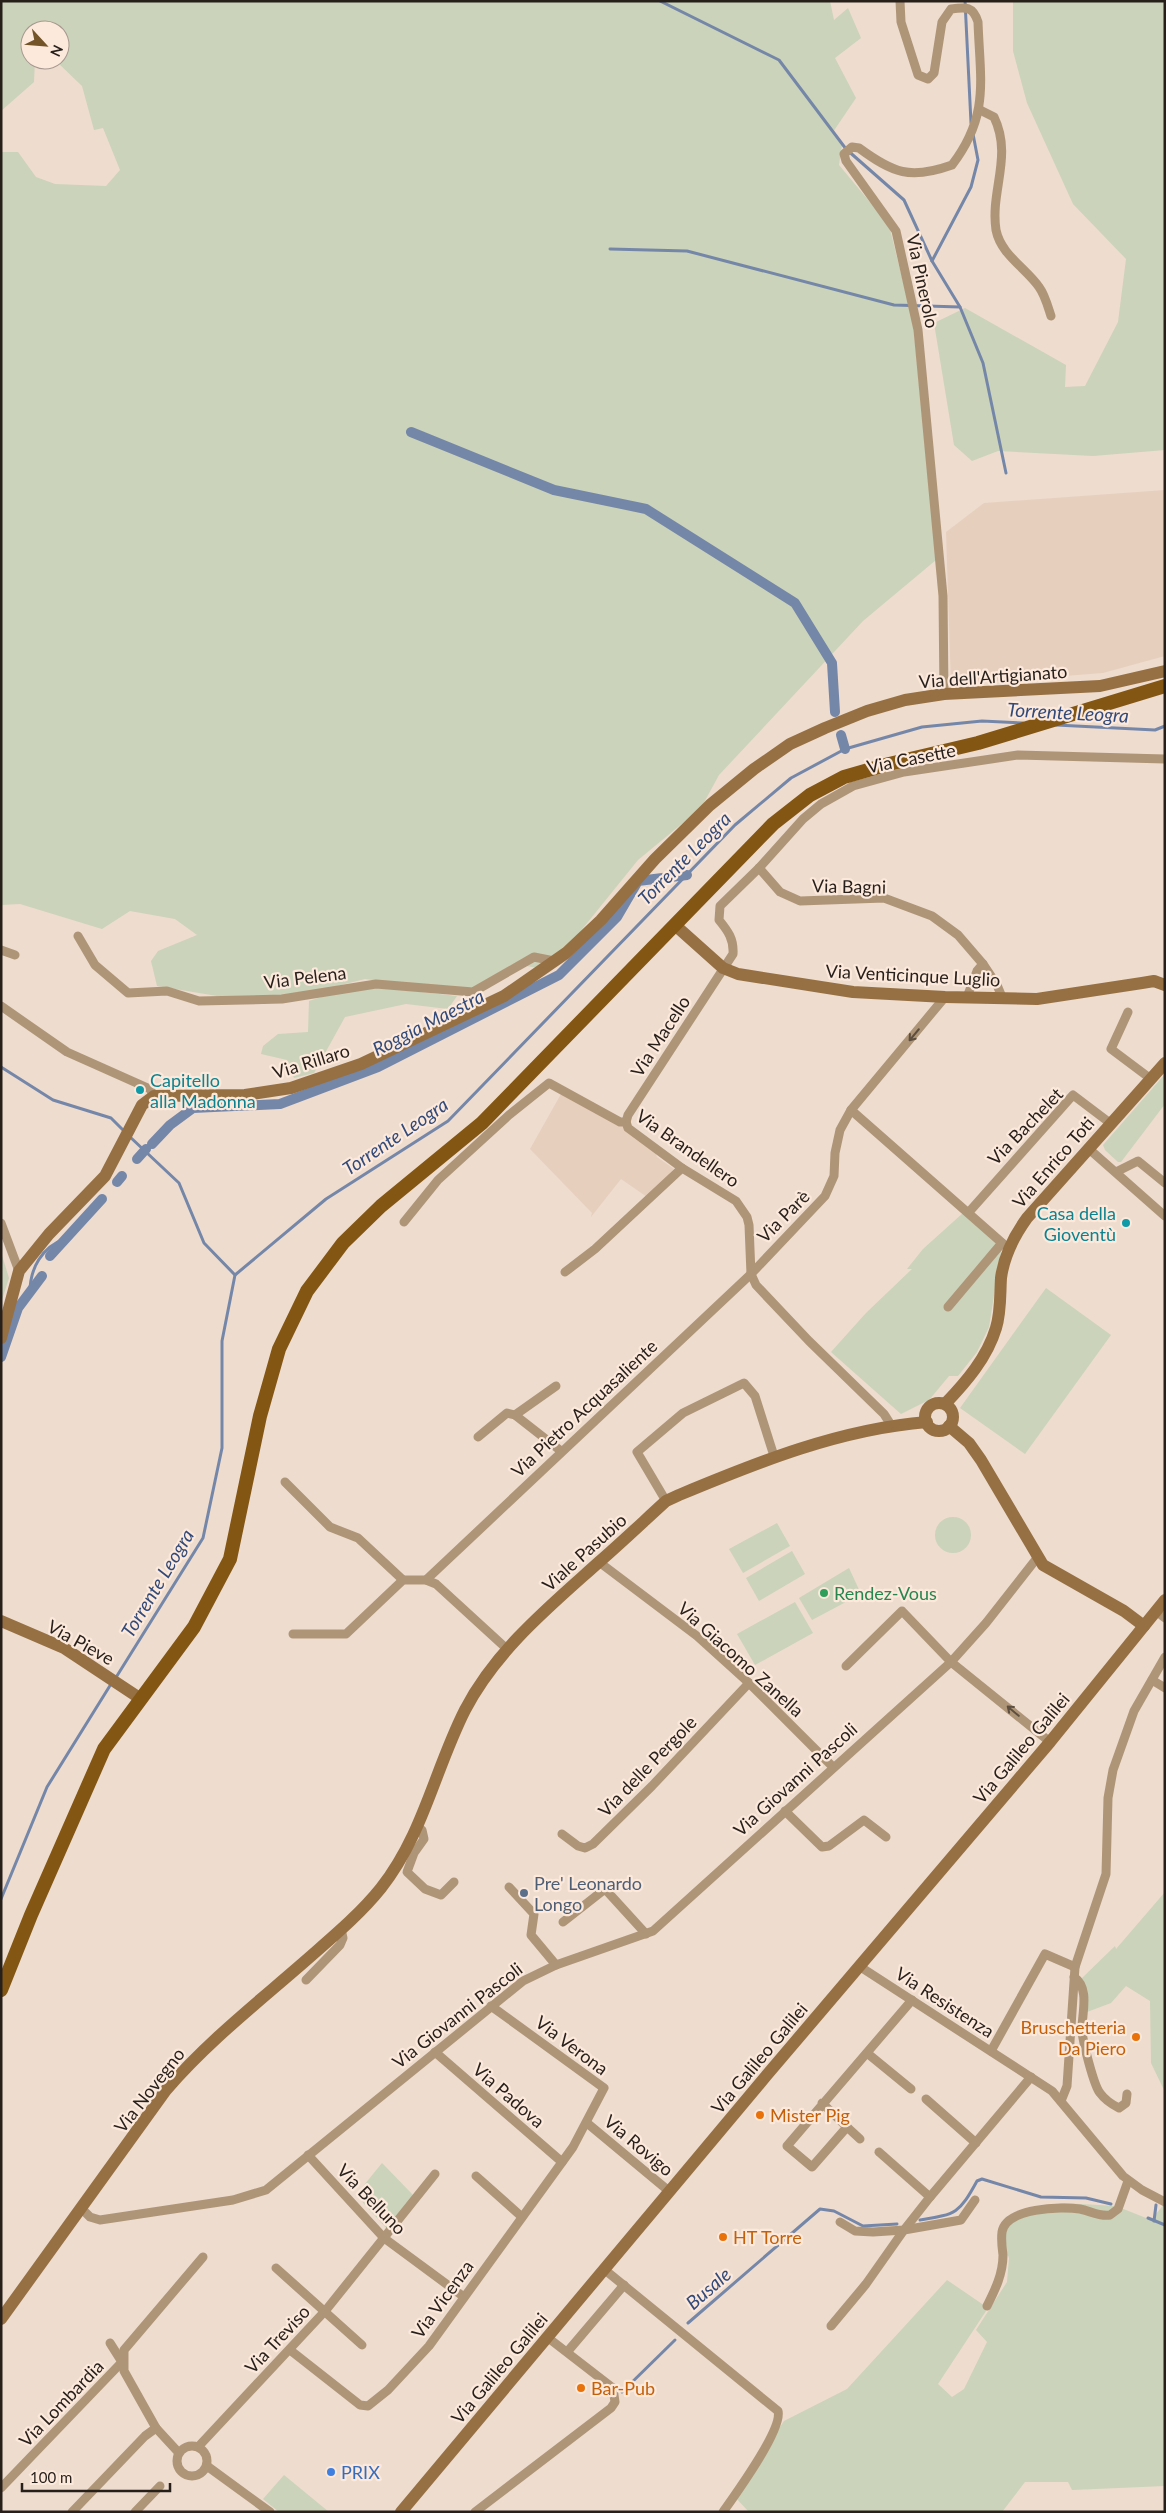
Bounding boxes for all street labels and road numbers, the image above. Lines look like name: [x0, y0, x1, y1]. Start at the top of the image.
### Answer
street label: Via Pinerolo: [902, 232, 944, 330]
street label: Via dell'Artigianato: [918, 660, 1068, 692]
street label: Via Casette: [865, 739, 957, 777]
street label: Via Bagni: [812, 874, 886, 898]
street label: Via Venticinque Luglio: [825, 959, 1001, 991]
street label: Via Pelena: [263, 961, 347, 993]
street label: Via Macello: [626, 991, 694, 1081]
street label: Via Rillaro: [270, 1039, 352, 1083]
street label: Via Bachelet: [983, 1082, 1068, 1169]
street label: Via Brandellero: [632, 1104, 744, 1192]
street label: Via Enrico Toti: [1007, 1112, 1099, 1212]
street label: Via Parè: [752, 1185, 814, 1247]
street label: Via Pietro Acquasaliente: [506, 1335, 662, 1481]
street label: Viale Pasubio: [537, 1508, 631, 1596]
street label: Via Giacomo Zanella: [674, 1597, 808, 1721]
street label: Via Pieve: [44, 1615, 118, 1669]
street label: Via Galileo Galilei: [968, 1688, 1074, 1808]
street label: Via delle Pergole: [593, 1711, 701, 1821]
street label: Via Giovanni Pascoli: [729, 1718, 861, 1840]
street label: Via Giovanni Pascoli: [388, 1957, 526, 2073]
street label: Via Resistenza: [892, 1962, 998, 2042]
street label: Via Galileo Galilei: [706, 1998, 812, 2118]
street label: Via Verona: [531, 2011, 613, 2079]
street label: Via Novegno: [109, 2043, 189, 2137]
street label: Via Padova: [469, 2058, 549, 2132]
street label: Via Rovigo: [600, 2110, 678, 2180]
street label: Via Belluno: [333, 2159, 411, 2239]
street label: Via Vicenza: [406, 2256, 478, 2342]
street label: Via Treviso: [240, 2300, 314, 2378]
street label: Via Galileo Galilei: [446, 2308, 552, 2428]
street label: Via Lombardia: [14, 2355, 108, 2451]

